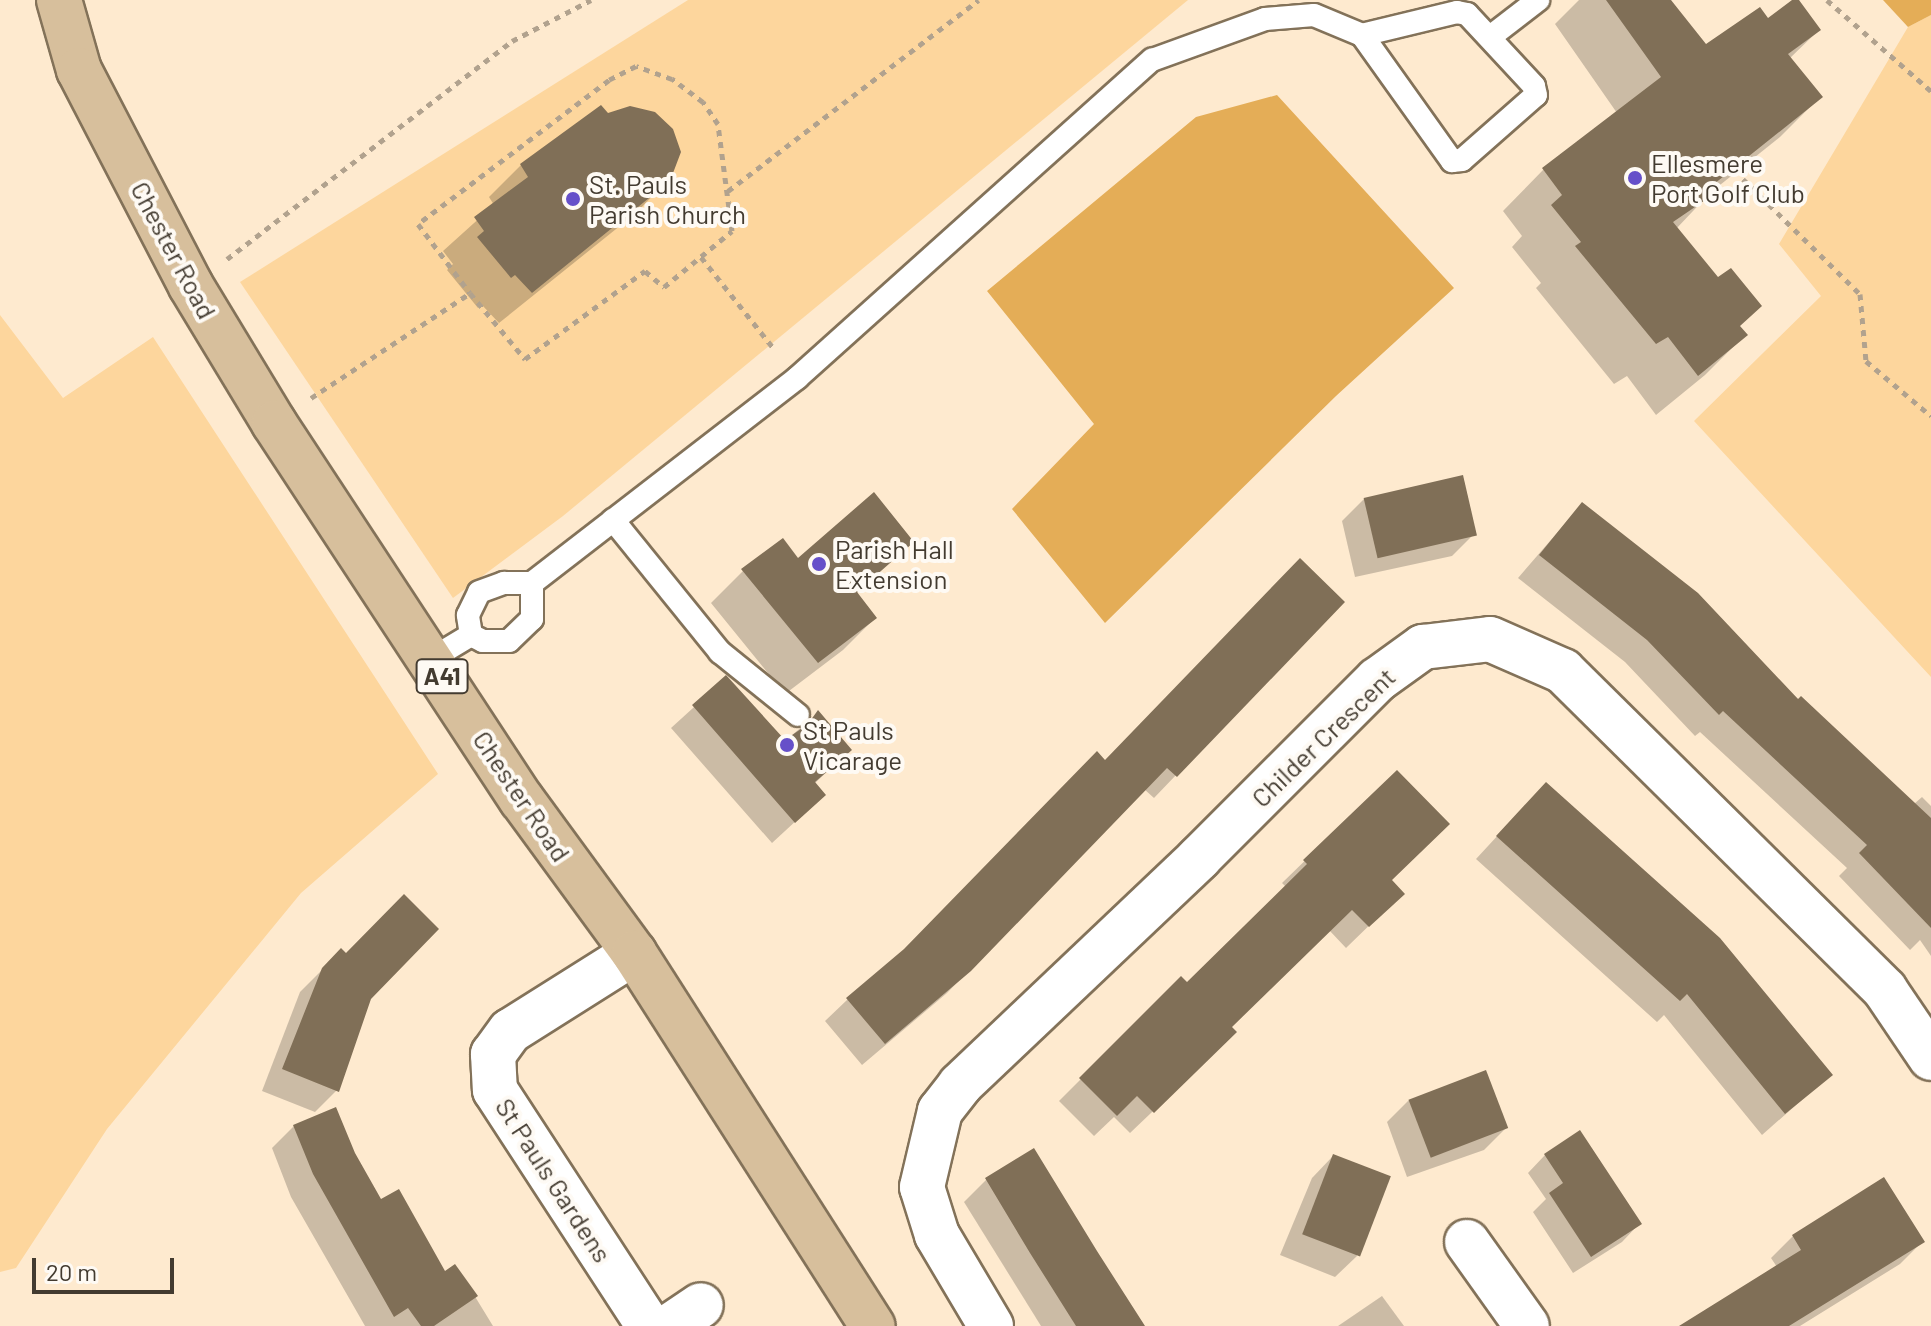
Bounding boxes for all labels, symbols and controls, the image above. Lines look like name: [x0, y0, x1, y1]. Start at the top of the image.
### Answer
place label: Ellesmere Port Golf Club: [1651, 147, 1805, 208]
place label: St. Pauls Parish Church: [589, 168, 746, 230]
marker: Ellesmere Port Golf Club: [1626, 169, 1644, 187]
street label: Chester Road: [125, 176, 223, 324]
marker: St. Pauls Parish Church: [564, 190, 582, 208]
place label: Parish Hall Extension: [835, 533, 954, 594]
marker: Parish Hall Extension: [810, 555, 828, 573]
road number: A41: [414, 656, 470, 696]
street label: Childer Crescent: [1245, 661, 1401, 813]
place label: St Pauls Vicarage: [803, 714, 902, 776]
street label: Chester Road: [467, 725, 577, 867]
marker: St Pauls Vicarage: [778, 736, 796, 754]
street label: St Pauls Gardens: [489, 1092, 619, 1268]
scale bar: [36, 1242, 178, 1292]
text: 20 m: [46, 1257, 97, 1286]

